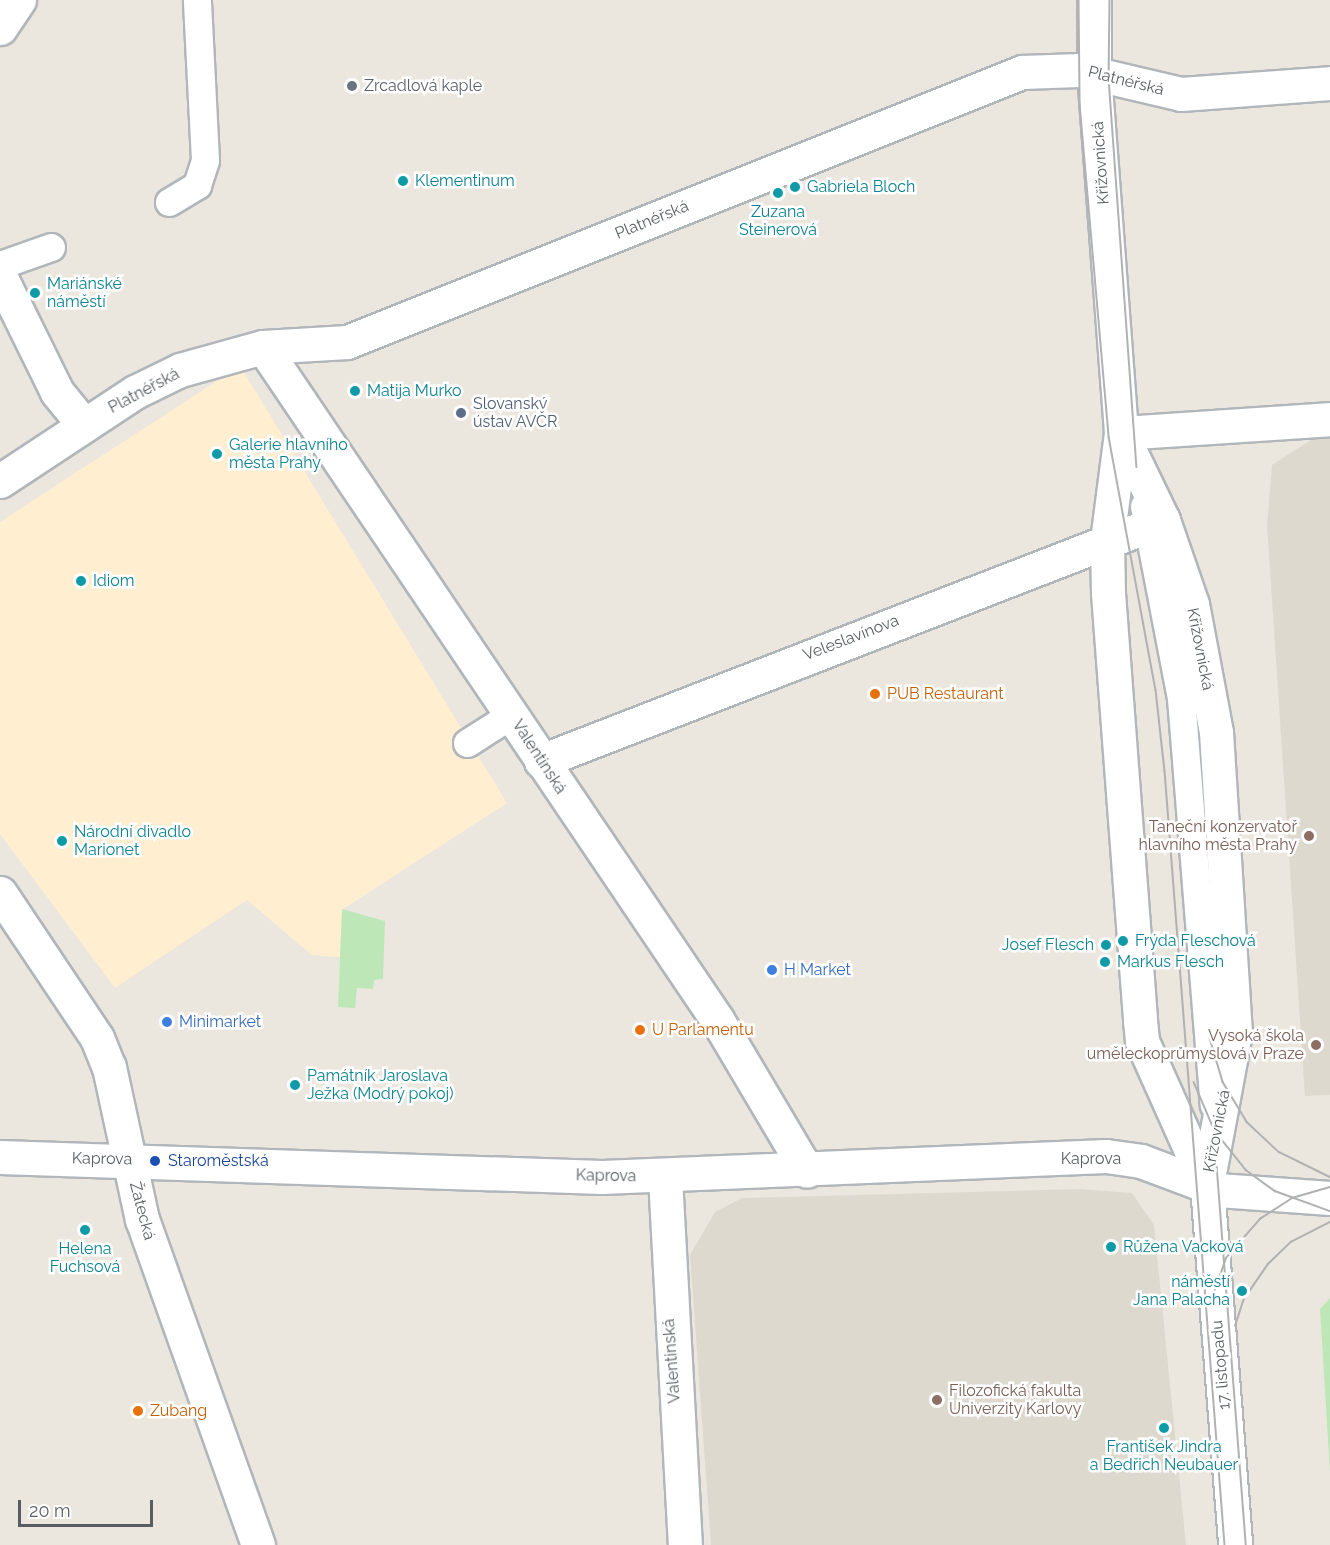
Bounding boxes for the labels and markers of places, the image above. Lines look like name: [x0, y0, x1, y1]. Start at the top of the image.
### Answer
place label: Zrcadlová kaple: [364, 76, 482, 96]
marker: Zrcadlová kaple: [345, 79, 359, 93]
place label: Klementinum: [415, 171, 515, 191]
marker: Klementinum: [396, 174, 410, 188]
place label: Gabriela Bloch: [807, 177, 915, 197]
marker: Gabriela Bloch: [788, 180, 802, 194]
marker: Zuzana Steinerová: [771, 186, 785, 200]
place label: Zuzana Steinerová: [739, 202, 817, 240]
place label: Mariánské náměstí: [47, 274, 122, 312]
marker: Mariánské náměstí: [28, 286, 42, 300]
place label: Matija Murko: [367, 381, 462, 401]
marker: Matija Murko: [348, 384, 362, 398]
place label: Slovanský ústav AVČR: [473, 394, 558, 432]
marker: Slovanský ústav AVČR: [454, 406, 468, 420]
place label: Galerie hlavního města Prahy: [229, 435, 348, 473]
marker: Galerie hlavního města Prahy: [210, 447, 224, 461]
place label: Idiom: [93, 571, 135, 591]
marker: Idiom: [74, 574, 88, 588]
place label: PUB Restaurant: [887, 684, 1004, 704]
marker: PUB Restaurant: [868, 687, 882, 701]
place label: Taneční konzervatoř hlavního města Prahy: [1139, 817, 1297, 855]
place label: Národní divadlo Marionet: [74, 822, 191, 860]
marker: Taneční konzervatoř hlavního města Prahy: [1302, 829, 1316, 843]
marker: Národní divadlo Marionet: [55, 834, 69, 848]
place label: Frýda Fleschová: [1135, 931, 1256, 951]
marker: Frýda Fleschová: [1116, 934, 1130, 948]
place label: Josef Flesch: [1002, 935, 1094, 955]
marker: Josef Flesch: [1099, 938, 1113, 952]
place label: Markus Flesch: [1117, 952, 1224, 972]
marker: Markus Flesch: [1098, 955, 1112, 969]
place label: H Market: [784, 960, 851, 980]
marker: H Market: [765, 963, 779, 977]
place label: Minimarket: [179, 1012, 261, 1032]
marker: Minimarket: [160, 1015, 174, 1029]
place label: U Parlamentu: [652, 1020, 754, 1040]
marker: U Parlamentu: [633, 1023, 647, 1037]
place label: Vysoká škola uměleckoprůmyslová v Praze: [1086, 1026, 1304, 1064]
marker: Vysoká škola uměleckoprůmyslová v Praze: [1309, 1038, 1323, 1052]
place label: Památník Jaroslava Ježka (Modrý pokoj): [307, 1066, 454, 1104]
marker: Památník Jaroslava Ježka (Modrý pokoj): [288, 1078, 302, 1092]
place label: Staroměstská: [168, 1151, 269, 1171]
marker: Staroměstská: [146, 1152, 164, 1170]
marker: Helena Fuchsová: [78, 1223, 92, 1237]
place label: Růžena Vacková: [1123, 1237, 1244, 1257]
place label: Helena Fuchsová: [50, 1239, 120, 1277]
marker: Růžena Vacková: [1104, 1240, 1118, 1254]
place label: náměstí Jana Palacha: [1133, 1272, 1230, 1310]
marker: náměstí Jana Palacha: [1235, 1284, 1249, 1298]
place label: Filozofická fakulta Univerzity Karlovy: [949, 1381, 1082, 1419]
marker: Filozofická fakulta Univerzity Karlovy: [930, 1393, 944, 1407]
place label: Zubang: [150, 1401, 207, 1421]
marker: Zubang: [131, 1404, 145, 1418]
marker: František Jindra a Bedřich Neubauer: [1157, 1421, 1171, 1435]
place label: František Jindra a Bedřich Neubauer: [1090, 1437, 1238, 1475]

